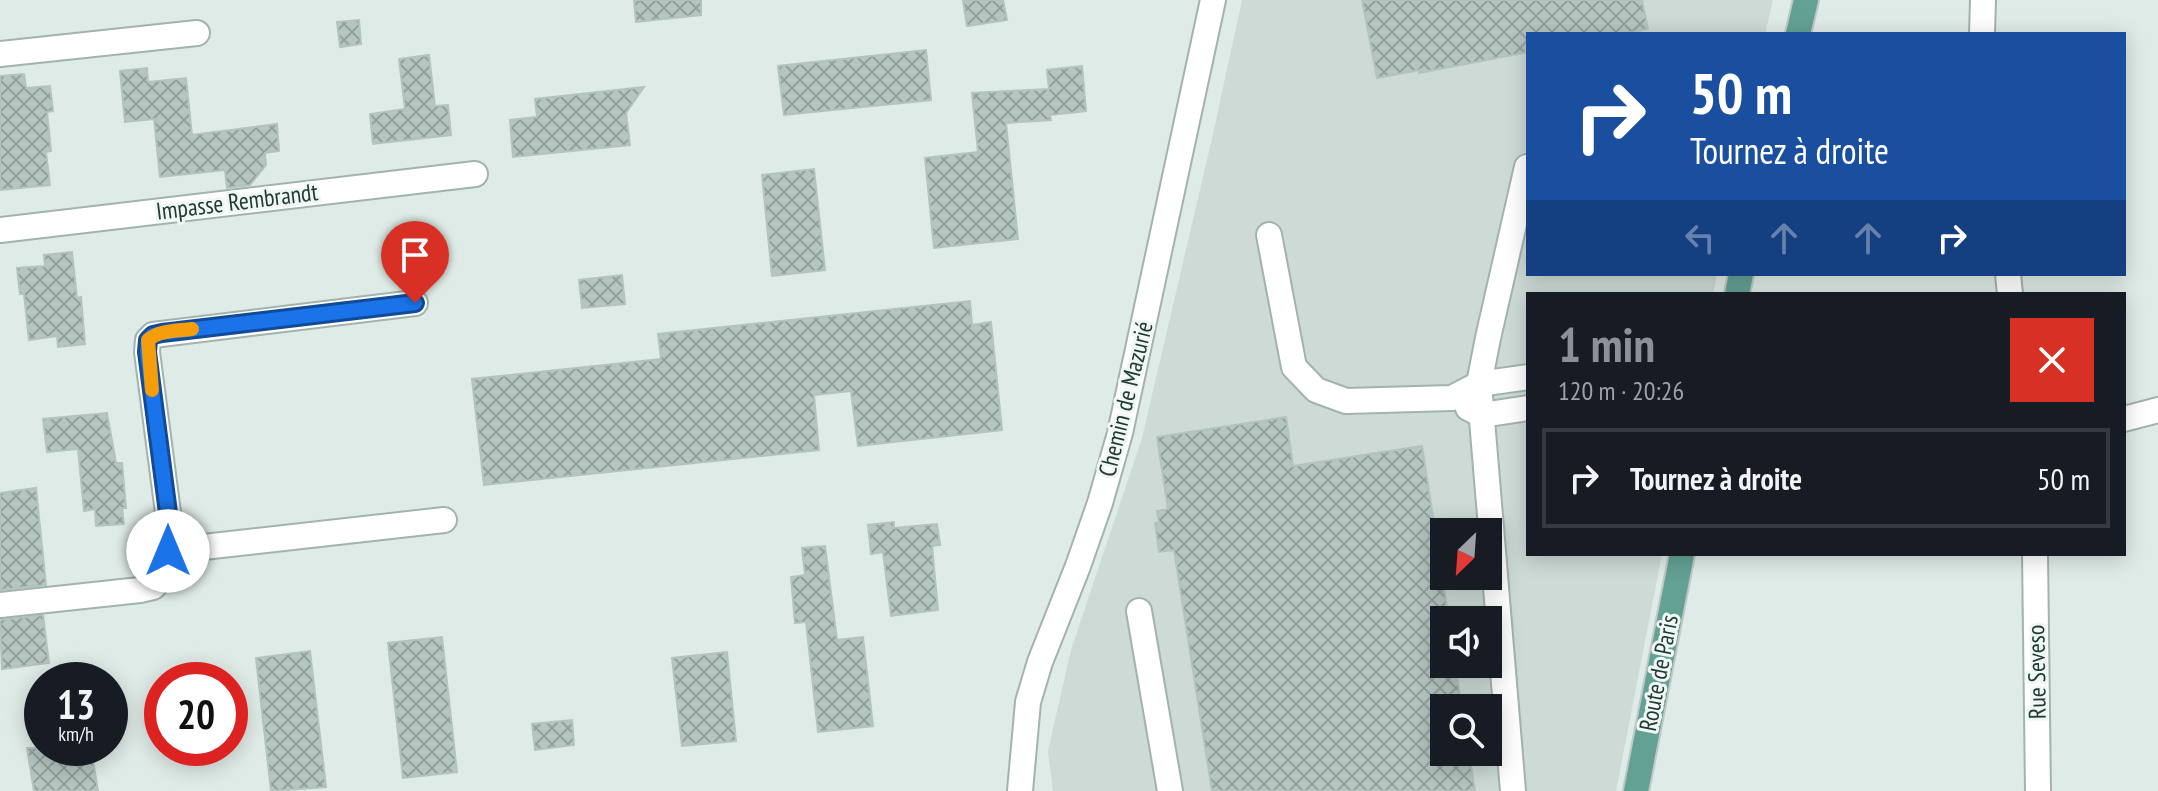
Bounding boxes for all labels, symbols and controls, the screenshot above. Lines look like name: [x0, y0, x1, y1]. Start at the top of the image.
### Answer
text: 50 m: [1690, 57, 1792, 129]
icon: right: [1558, 64, 1662, 168]
text: Tournez à droite: [1690, 127, 1889, 174]
street label: Impasse Rembrandt: [154, 176, 320, 227]
icon: left: [1678, 216, 1722, 260]
icon: ahead: [1762, 216, 1806, 260]
icon: ahead: [1846, 216, 1890, 260]
icon: right: [1930, 216, 1974, 260]
pin: [381, 221, 449, 303]
icon: arrive: [393, 233, 437, 277]
text: 1 min: [1558, 313, 1655, 375]
street label: Chemin de Mazurié: [1091, 318, 1160, 480]
button: close: [2010, 318, 2094, 402]
text: 120 m · 20:26: [1558, 374, 1684, 407]
icon: right: [1562, 456, 1606, 500]
text: Tournez à droite: [1630, 459, 1802, 498]
text: 50 m: [2037, 459, 2090, 498]
position arrow: [126, 509, 210, 593]
north arrow: [1430, 518, 1502, 590]
map controls: [1430, 518, 1502, 766]
button: sound: [1430, 606, 1502, 678]
street label: Route de Paris: [1632, 612, 1685, 734]
street label: Rue Seveso: [2020, 625, 2053, 719]
speed limit sign: 20: [144, 662, 248, 766]
text: 13: [57, 678, 95, 730]
button: search: [1430, 694, 1502, 766]
text: km/h: [58, 721, 94, 747]

